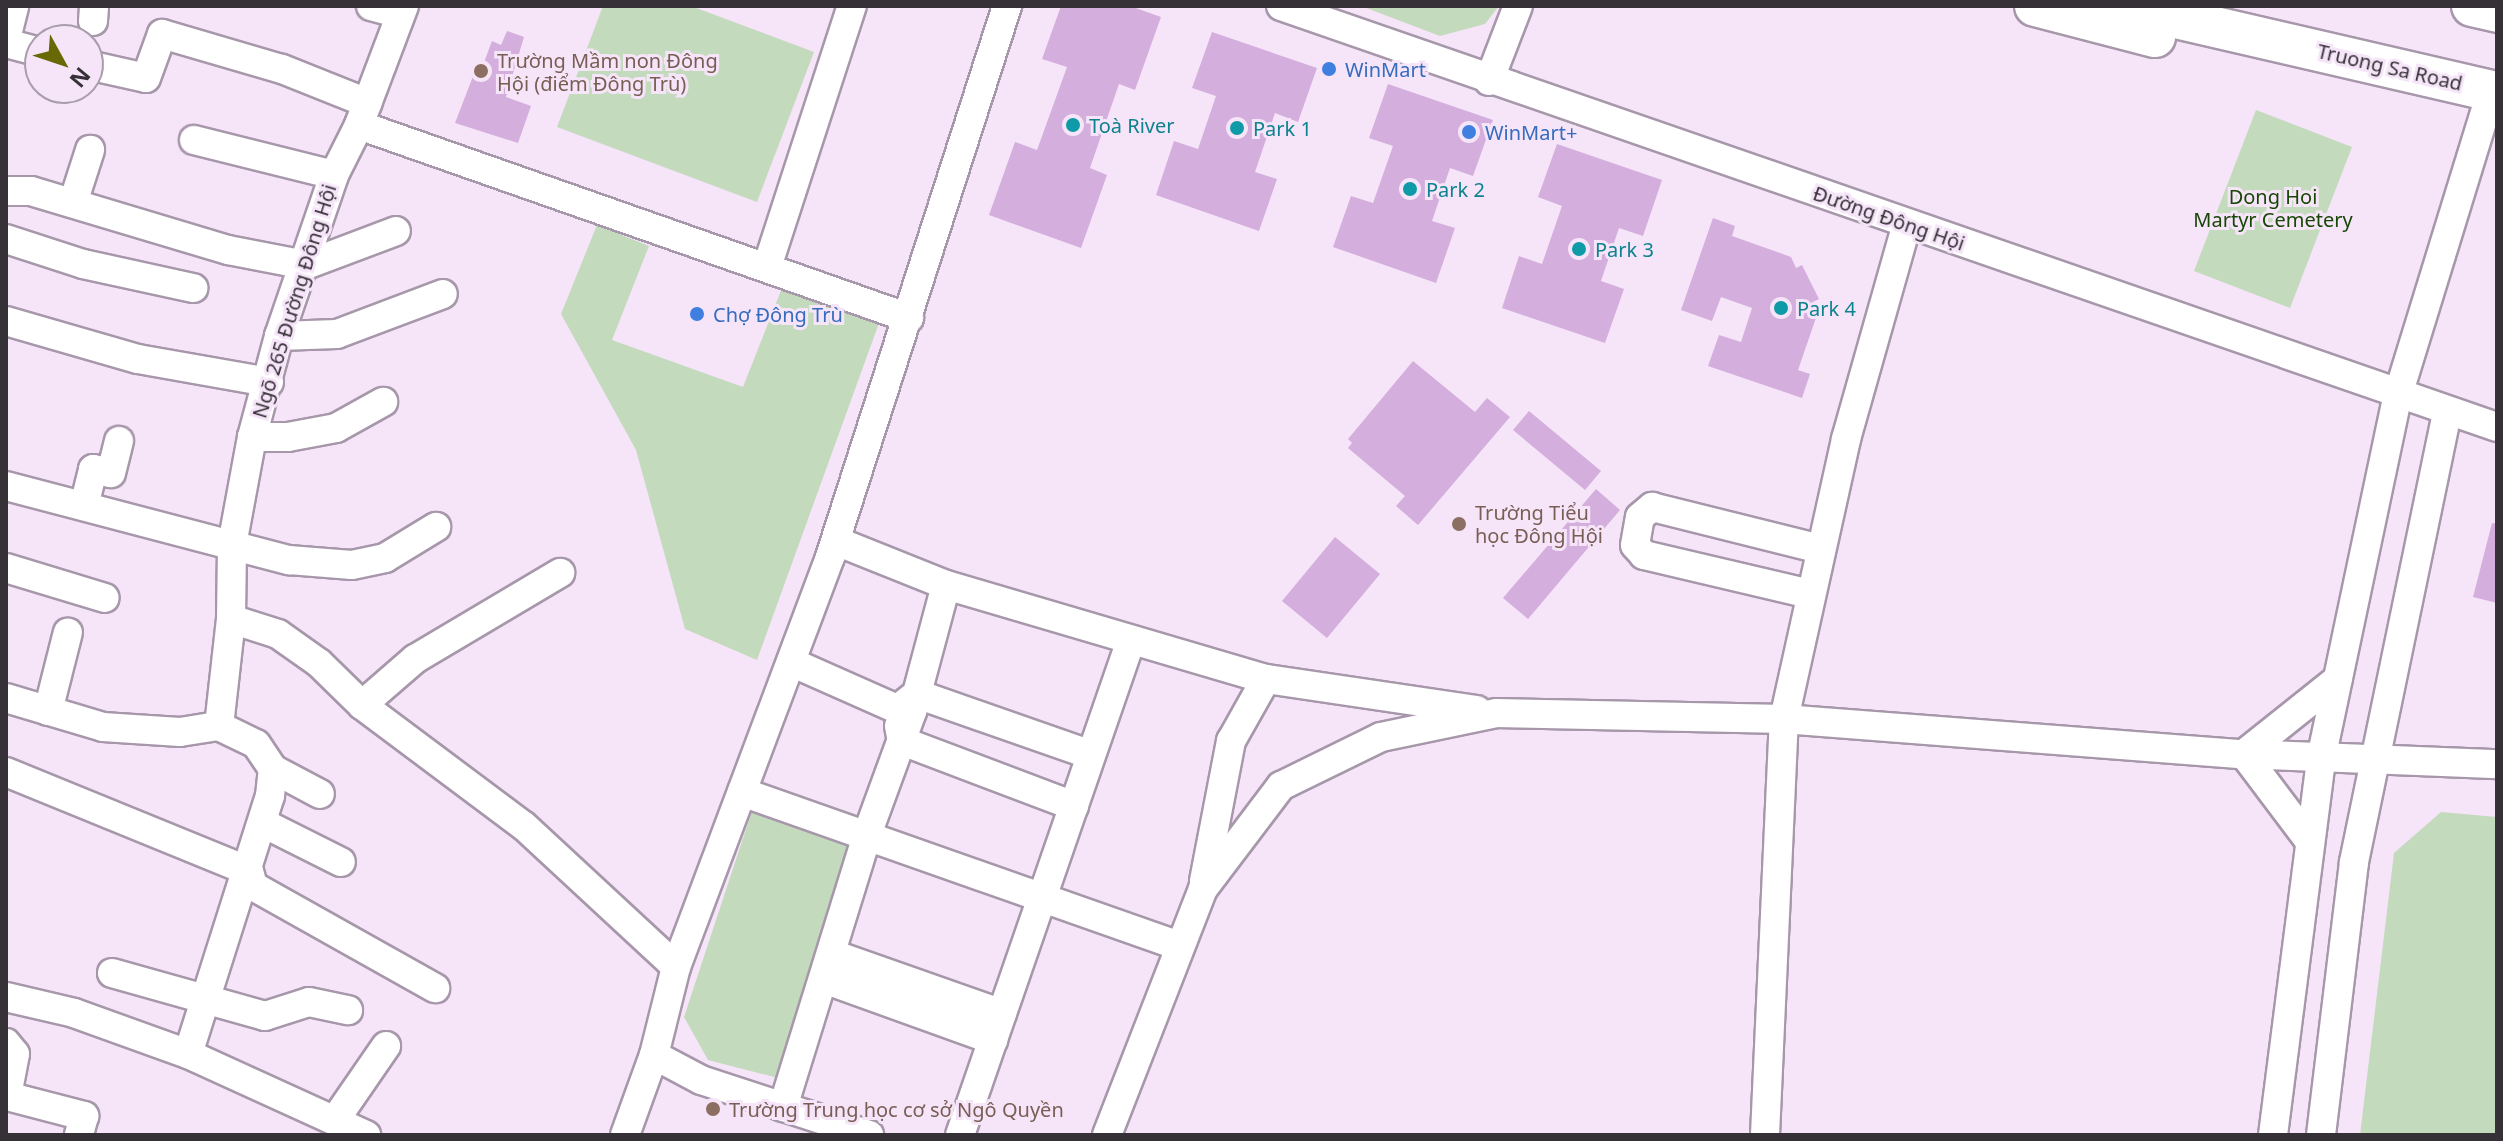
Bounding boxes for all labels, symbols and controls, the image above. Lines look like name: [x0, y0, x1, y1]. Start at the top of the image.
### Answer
north arrow: [24, 24, 104, 104]
street label: Truong Sa Road: [2315, 39, 2465, 95]
place label: Trường Mầm non Đông Hội (điểm Đông Trù): [497, 48, 718, 95]
place label: WinMart: [1345, 57, 1426, 81]
marker: WinMart: [1320, 60, 1338, 78]
text: N: [64, 62, 98, 95]
marker: Trường Mầm non Đông Hội (điểm Đông Trù): [472, 62, 490, 80]
place label: Toà River: [1089, 113, 1175, 137]
marker: Toà River: [1064, 116, 1082, 134]
place label: Park 1: [1253, 116, 1312, 140]
marker: Park 1: [1228, 119, 1246, 137]
place label: WinMart+: [1485, 120, 1577, 144]
marker: WinMart+: [1460, 123, 1478, 141]
place label: Park 2: [1426, 177, 1485, 201]
marker: Park 2: [1401, 180, 1419, 198]
street label: Ngõ 265 Đường Đông Hội: [247, 181, 341, 421]
street label: Đường Đông Hội: [1810, 181, 1968, 255]
park label: Dong Hoi Martyr Cemetery: [2193, 185, 2353, 232]
place label: Park 3: [1595, 237, 1654, 261]
marker: Park 3: [1570, 240, 1588, 258]
place label: Park 4: [1797, 296, 1856, 320]
marker: Park 4: [1772, 299, 1790, 317]
place label: Chợ Đông Trù: [713, 302, 843, 326]
marker: Chợ Đông Trù: [688, 305, 706, 323]
place label: Trường Tiểu học Đông Hội: [1475, 500, 1603, 547]
marker: Trường Tiểu học Đông Hội: [1450, 515, 1468, 533]
place label: Trường Trung học cơ sở Ngô Quyền: [729, 1097, 1064, 1121]
marker: Trường Trung học cơ sở Ngô Quyền: [704, 1100, 722, 1118]

